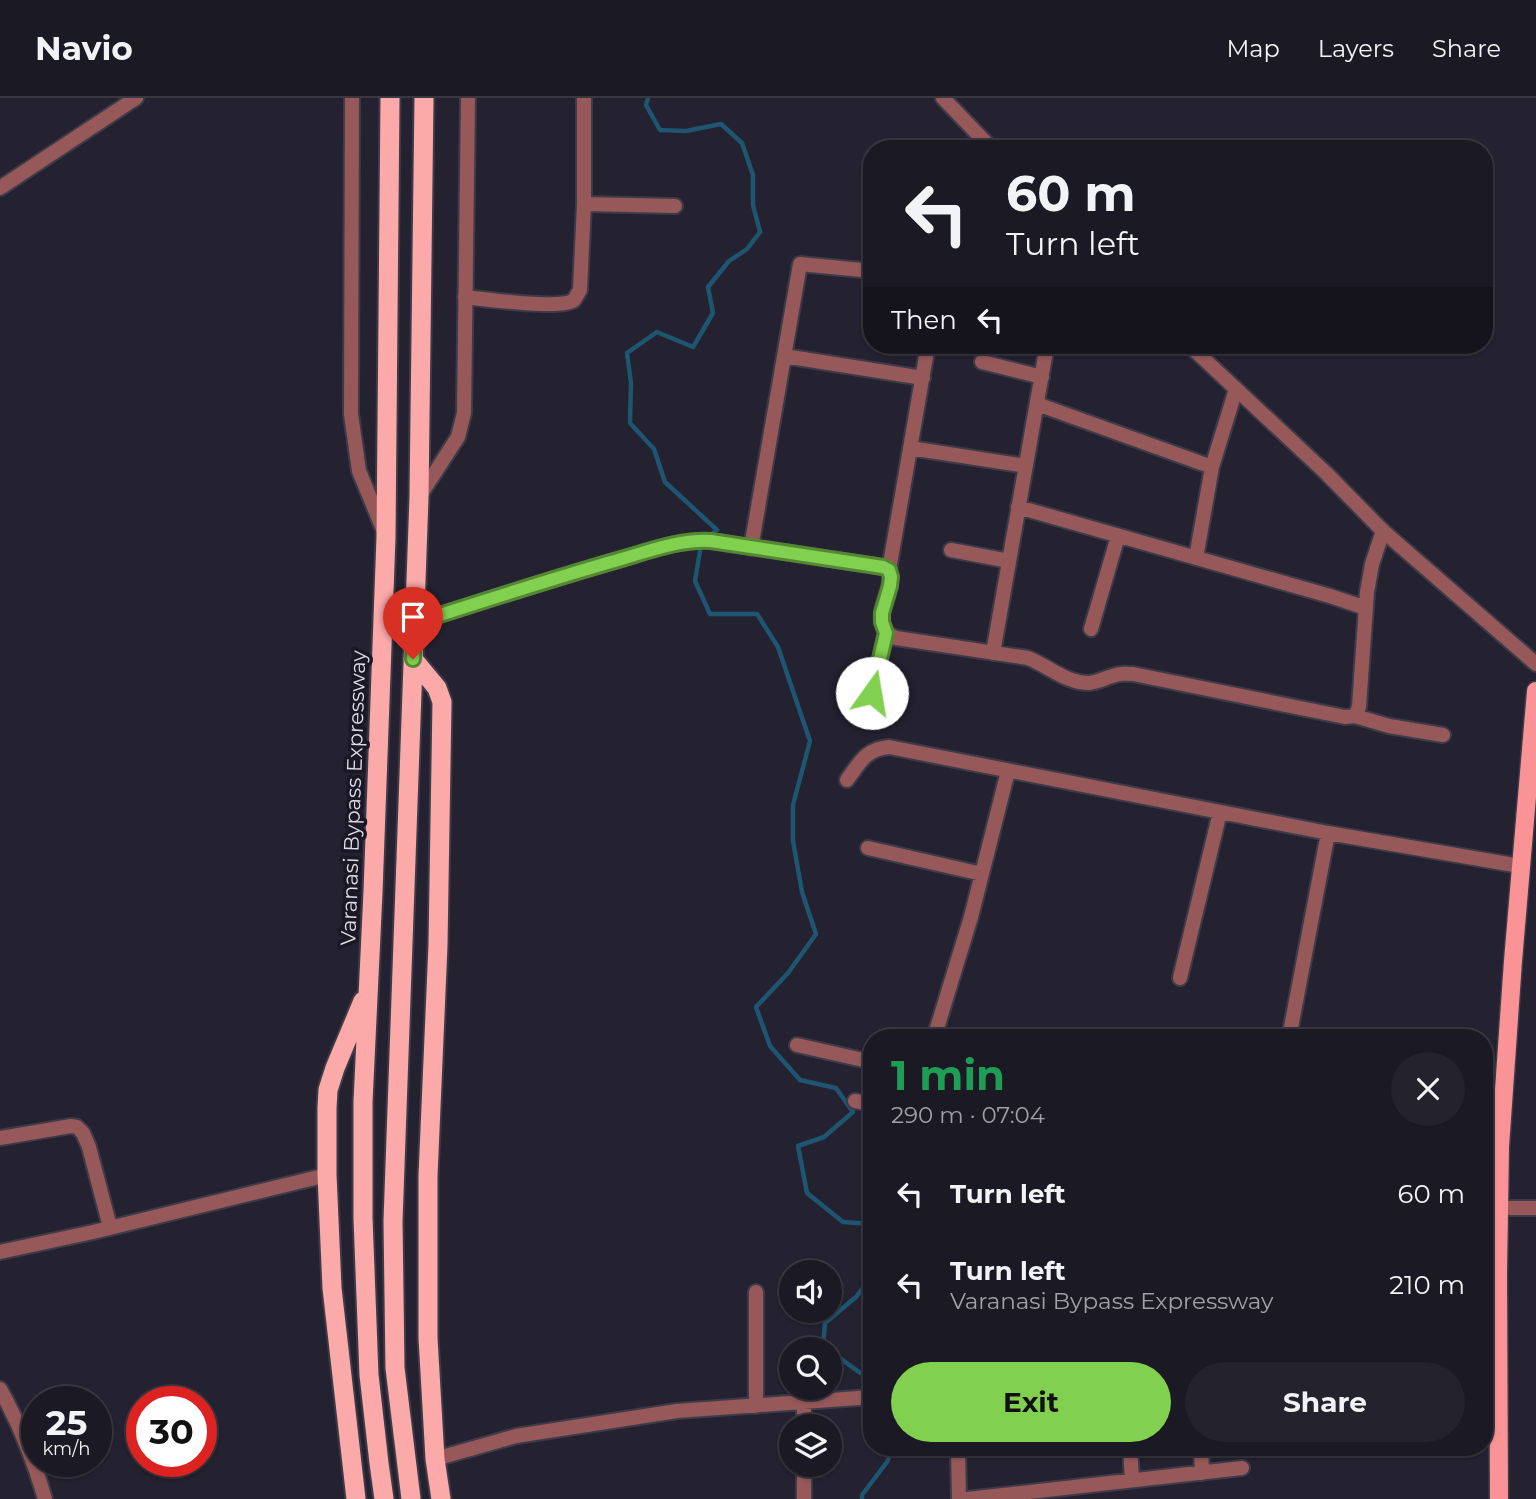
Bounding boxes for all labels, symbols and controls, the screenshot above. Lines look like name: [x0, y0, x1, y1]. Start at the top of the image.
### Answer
text: Navio: [35, 28, 133, 68]
text: Map: [1226, 34, 1280, 63]
text: Layers: [1318, 34, 1394, 63]
text: Share: [1432, 34, 1501, 63]
text: 60 m: [1006, 164, 1136, 223]
icon: left: [891, 168, 982, 259]
text: Turn left: [1006, 224, 1140, 263]
icon: left: [971, 301, 1009, 339]
text: Then: [891, 304, 957, 336]
pin: [383, 587, 443, 659]
icon: arrive: [394, 598, 432, 636]
street label: Varanasi Bypass Expressway: [335, 649, 371, 946]
position arrow: [835, 656, 909, 730]
text: 1 min: [891, 1049, 1005, 1101]
button: close: [1391, 1052, 1465, 1126]
text: 290 m · 07:04: [891, 1101, 1045, 1129]
icon: left: [891, 1175, 929, 1213]
text: Turn left: [950, 1178, 1066, 1210]
text: 60 m: [1398, 1178, 1465, 1210]
text: Turn left: [950, 1255, 1066, 1287]
map controls: [779, 1260, 842, 1477]
button: sound: [779, 1260, 842, 1323]
icon: left: [891, 1266, 929, 1304]
text: 210 m: [1389, 1269, 1465, 1301]
text: Varanasi Bypass Expressway: [950, 1287, 1273, 1315]
button: search: [779, 1337, 842, 1400]
button: Exit: [891, 1362, 1171, 1442]
button: Share: [1185, 1362, 1465, 1442]
speed limit sign: 30: [126, 1386, 217, 1477]
text: 25: [46, 1401, 87, 1444]
button: layers: [779, 1414, 842, 1477]
text: km/h: [42, 1438, 91, 1460]

